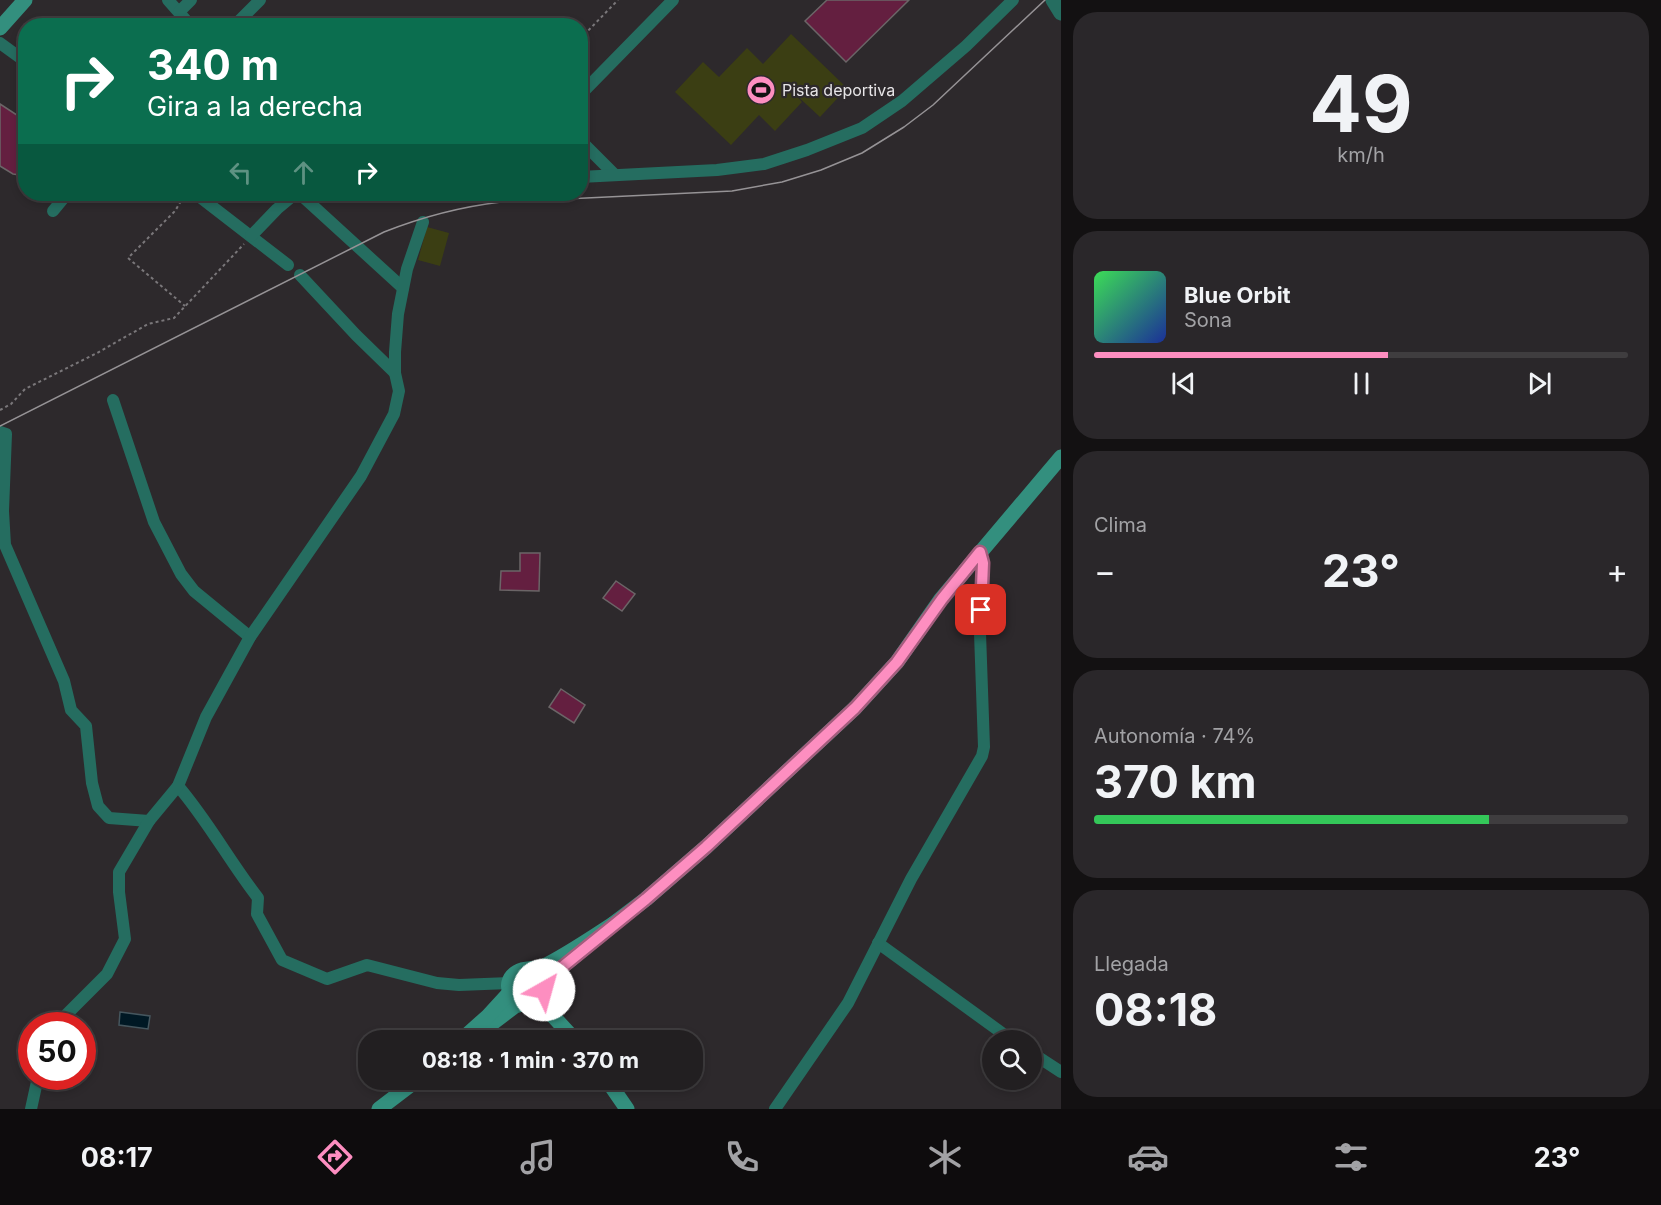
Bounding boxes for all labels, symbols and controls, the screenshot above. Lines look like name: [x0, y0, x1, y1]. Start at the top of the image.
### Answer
text: 340 m: [147, 39, 279, 90]
icon: right: [48, 42, 126, 120]
text: 49: [1309, 56, 1413, 151]
sports icon: Pista deportiva: [745, 74, 777, 106]
place label: Pista deportiva: [782, 80, 895, 100]
text: Gira a la derecha: [147, 90, 363, 123]
text: km/h: [1337, 143, 1385, 167]
icon: left: [224, 156, 257, 189]
icon: ahead: [287, 156, 320, 189]
icon: right: [350, 156, 383, 189]
text: Blue Orbit: [1184, 282, 1291, 308]
text: Sona: [1184, 308, 1232, 332]
icon: previous: [1167, 367, 1200, 400]
icon: pause: [1345, 367, 1378, 400]
icon: next: [1523, 367, 1556, 400]
text: Clima: [1094, 513, 1147, 537]
text: 23°: [1322, 543, 1400, 598]
text: −: [1094, 551, 1116, 591]
text: +: [1606, 551, 1628, 591]
pin: [955, 584, 1006, 635]
icon: arrive: [964, 593, 997, 626]
text: Autonomía · 74%: [1094, 724, 1255, 748]
text: 370 km: [1094, 754, 1257, 809]
text: Llegada: [1094, 952, 1169, 976]
position arrow: [512, 958, 576, 1022]
text: 08:18: [1094, 982, 1217, 1037]
speed limit sign: 50: [18, 1012, 96, 1090]
map controls: [982, 1030, 1042, 1090]
button: search: [982, 1030, 1042, 1090]
text: 08:18 · 1 min · 370 m: [422, 1047, 639, 1073]
icon: directions: [314, 1136, 356, 1178]
icon: music: [517, 1136, 559, 1178]
icon: phone: [721, 1136, 763, 1178]
icon: climate: [924, 1136, 966, 1178]
icon: car: [1127, 1136, 1169, 1178]
icon: filters: [1330, 1136, 1372, 1178]
text: 08:17: [81, 1141, 153, 1174]
text: 23°: [1534, 1141, 1580, 1174]

